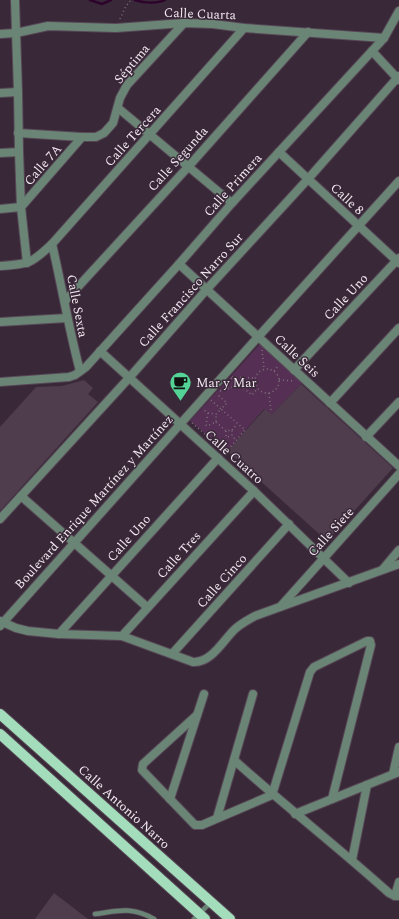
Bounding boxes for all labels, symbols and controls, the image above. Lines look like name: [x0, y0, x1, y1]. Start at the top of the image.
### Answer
street label: Calle Cuarta: [164, 3, 237, 25]
street label: Séptima: [109, 39, 155, 88]
street label: Calle Tercera: [100, 100, 167, 171]
street label: Calle Segunda: [143, 121, 213, 196]
street label: Calle 7A: [19, 140, 67, 190]
street label: Calle Primera: [199, 148, 267, 221]
street label: Calle 8: [326, 178, 368, 220]
street label: Calle Francisco Narro Sur: [134, 228, 248, 352]
street label: Calle Uno: [319, 269, 373, 325]
street label: Calle Sexta: [61, 273, 93, 340]
street label: Calle Seis: [270, 330, 324, 382]
cafe icon: Mar y Mar: [167, 370, 193, 403]
place label: Mar y Mar: [196, 373, 257, 393]
street label: Boulevard Enrique Martínez y Martínez: [10, 410, 178, 594]
street label: Calle Cuatro: [200, 425, 268, 489]
street label: Calle Siete: [303, 503, 359, 561]
street label: Calle Uno: [102, 510, 156, 566]
street label: Calle Tres: [152, 527, 206, 583]
street label: Calle Cinco: [192, 549, 252, 613]
street label: Calle Antonio Narro: [74, 760, 174, 854]

